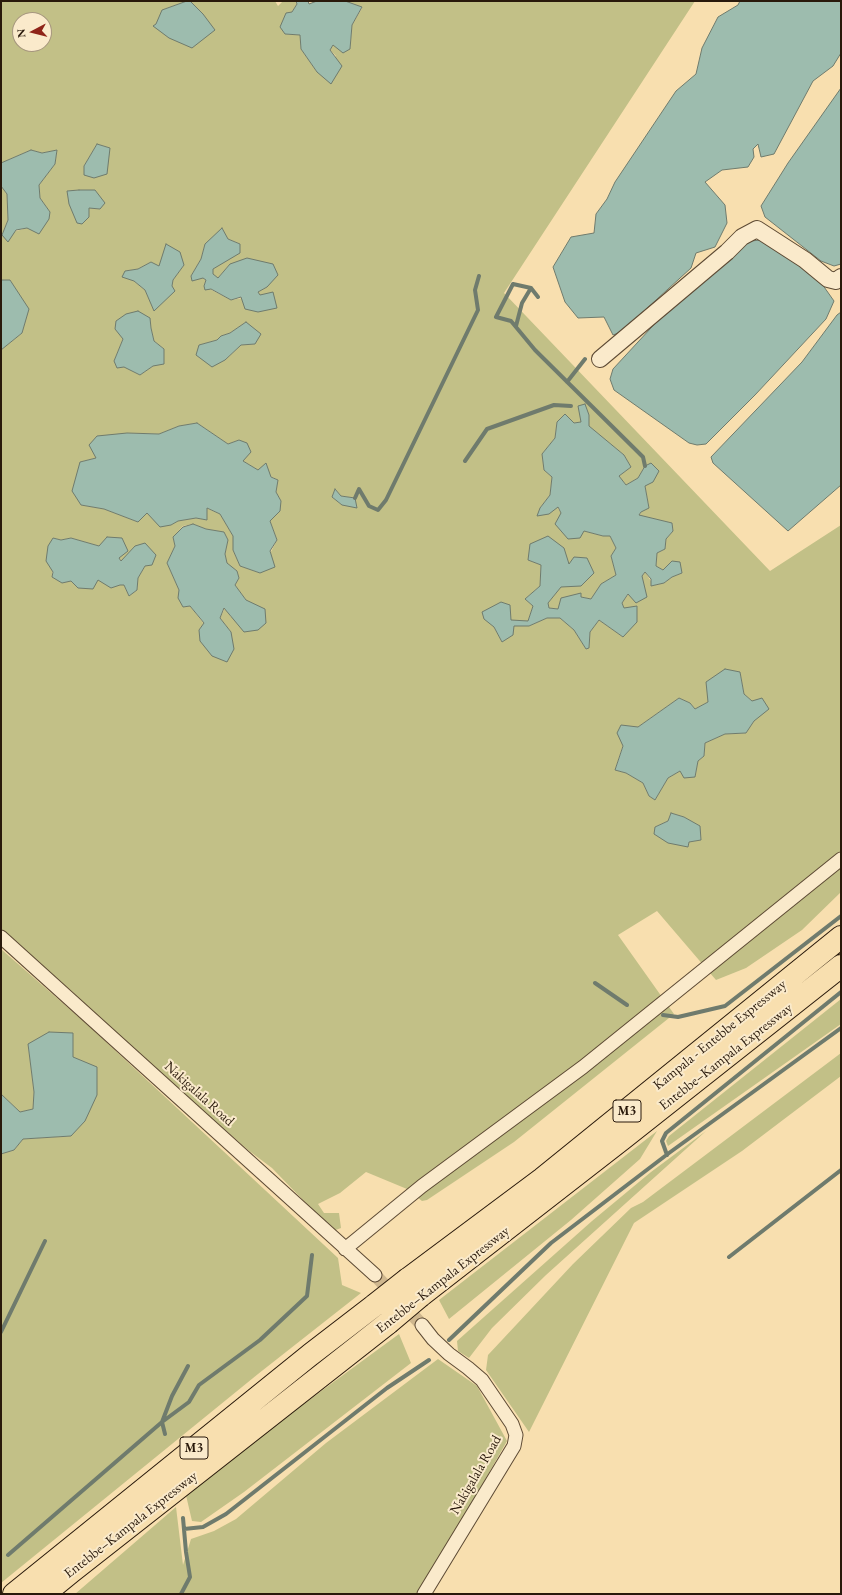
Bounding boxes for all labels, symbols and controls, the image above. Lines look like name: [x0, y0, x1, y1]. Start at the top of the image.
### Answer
north arrow: [12, 12, 52, 52]
text: N: [14, 28, 29, 39]
street label: Kampala - Entebbe Expressway: [650, 976, 790, 1094]
street label: Entebbe–Kampala Expressway: [656, 1000, 796, 1114]
street label: Nakigalala Road: [161, 1058, 237, 1130]
road number: M3: [613, 1100, 641, 1122]
street label: Entebbe–Kampala Expressway: [373, 1223, 513, 1337]
street label: Nakigalala Road: [447, 1433, 505, 1517]
road number: M3: [180, 1437, 208, 1459]
street label: Entebbe–Kampala Expressway: [61, 1468, 201, 1582]

